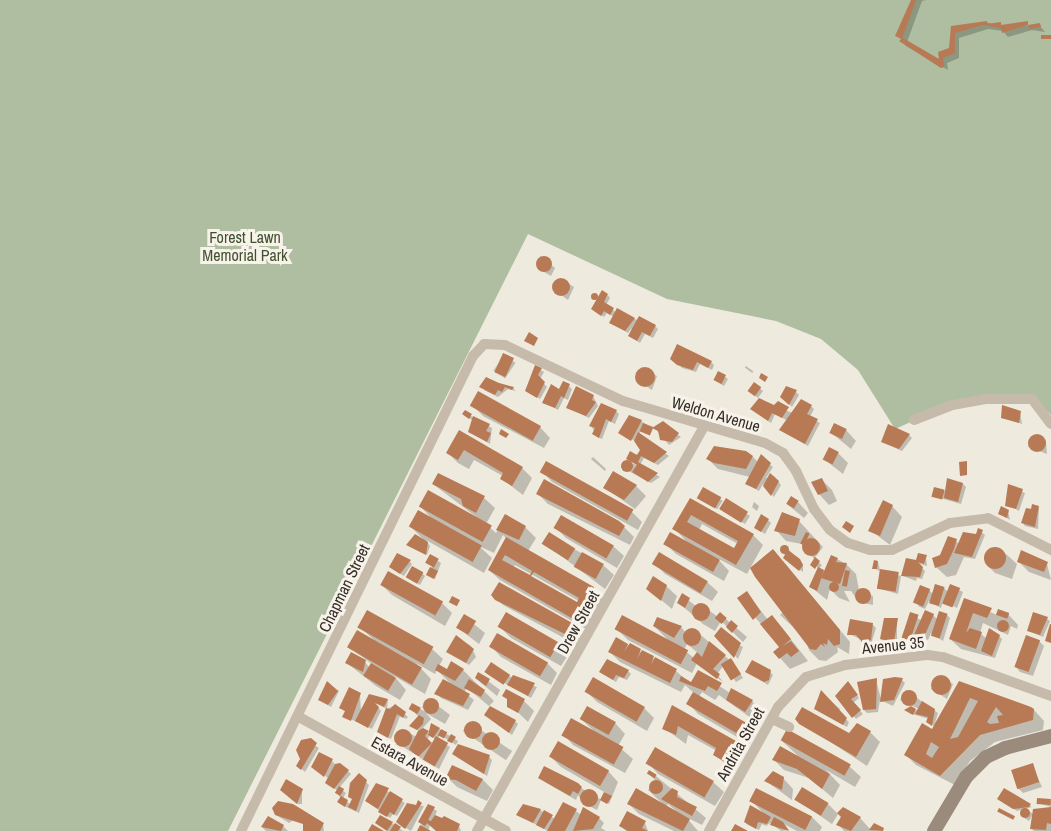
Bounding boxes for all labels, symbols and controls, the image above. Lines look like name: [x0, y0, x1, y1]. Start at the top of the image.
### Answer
park label: Forest Lawn Memorial Park: [202, 227, 288, 265]
street label: Weldon Avenue: [669, 392, 763, 436]
street label: Chapman Street: [314, 541, 374, 635]
street label: Drew Street: [553, 587, 603, 657]
street label: Avenue 35: [861, 632, 925, 658]
street label: Andrita Street: [712, 704, 768, 784]
street label: Estara Avenue: [368, 732, 452, 790]

